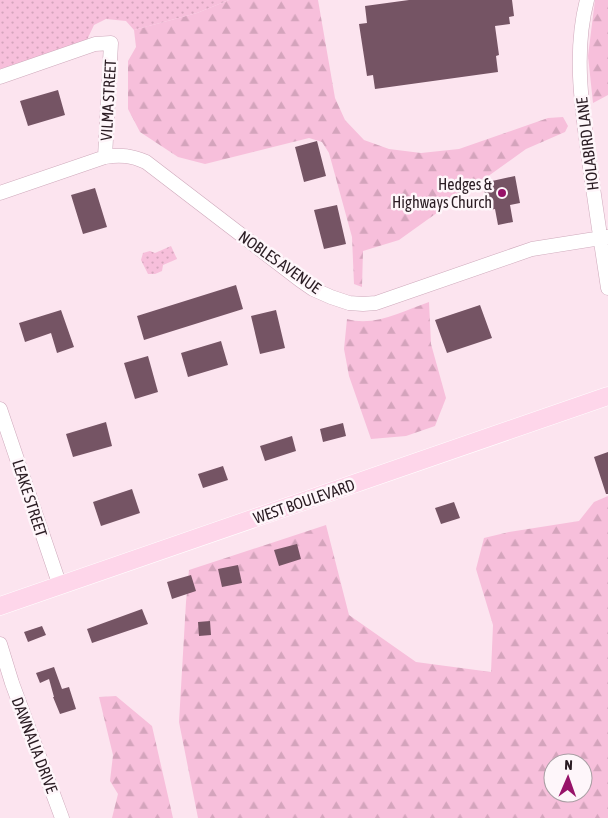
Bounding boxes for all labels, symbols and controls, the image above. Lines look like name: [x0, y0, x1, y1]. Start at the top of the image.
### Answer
street label: VILMA STREET: [97, 59, 119, 141]
street label: HOLABIRD LANE: [572, 96, 602, 192]
place label: Hedges & Highways Church: [392, 175, 493, 212]
marker: Hedges & Highways Church: [496, 187, 508, 199]
street label: NOBLES AVENUE: [235, 227, 325, 297]
street label: LEAKE STREET: [9, 457, 51, 539]
street label: WEST BOULEVARD: [251, 475, 357, 527]
street label: DAWNALIA DRIVE: [8, 694, 62, 796]
north arrow: [543, 753, 593, 803]
text: N: [564, 757, 573, 773]

